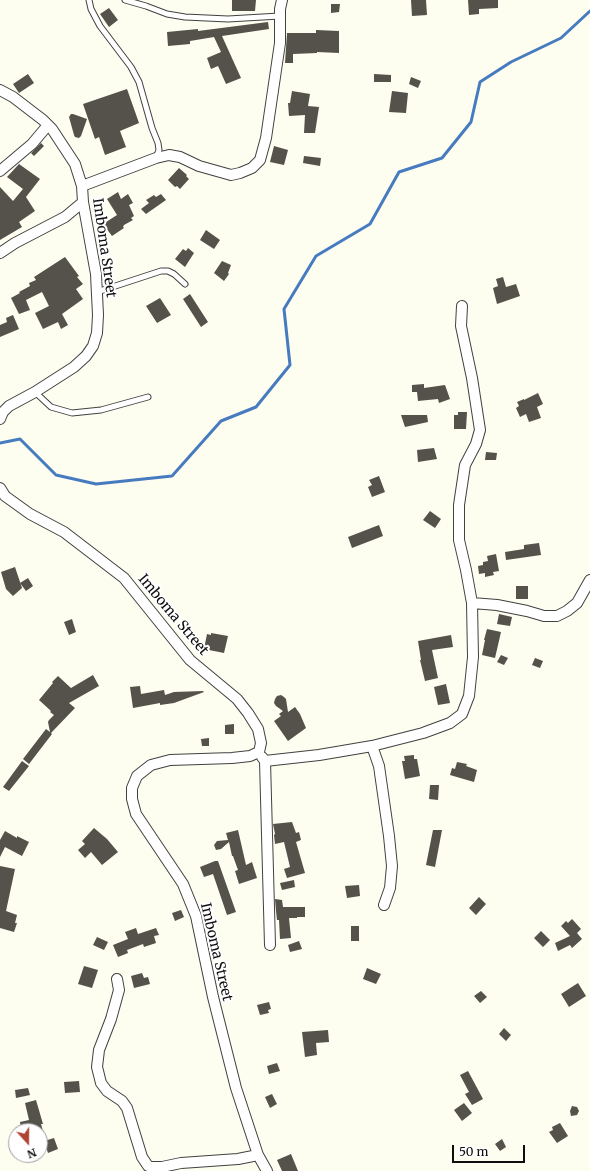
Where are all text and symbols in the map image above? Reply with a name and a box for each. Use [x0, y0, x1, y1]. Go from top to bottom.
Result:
street label: Imboma Street [89, 197, 119, 299]
street label: Imboma Street [134, 571, 212, 659]
street label: Imboma Street [197, 901, 235, 1003]
north arrow [8, 1123, 48, 1163]
scale bar [454, 1137, 527, 1163]
text: 50 m [459, 1144, 488, 1159]
text: N [25, 1145, 39, 1161]

